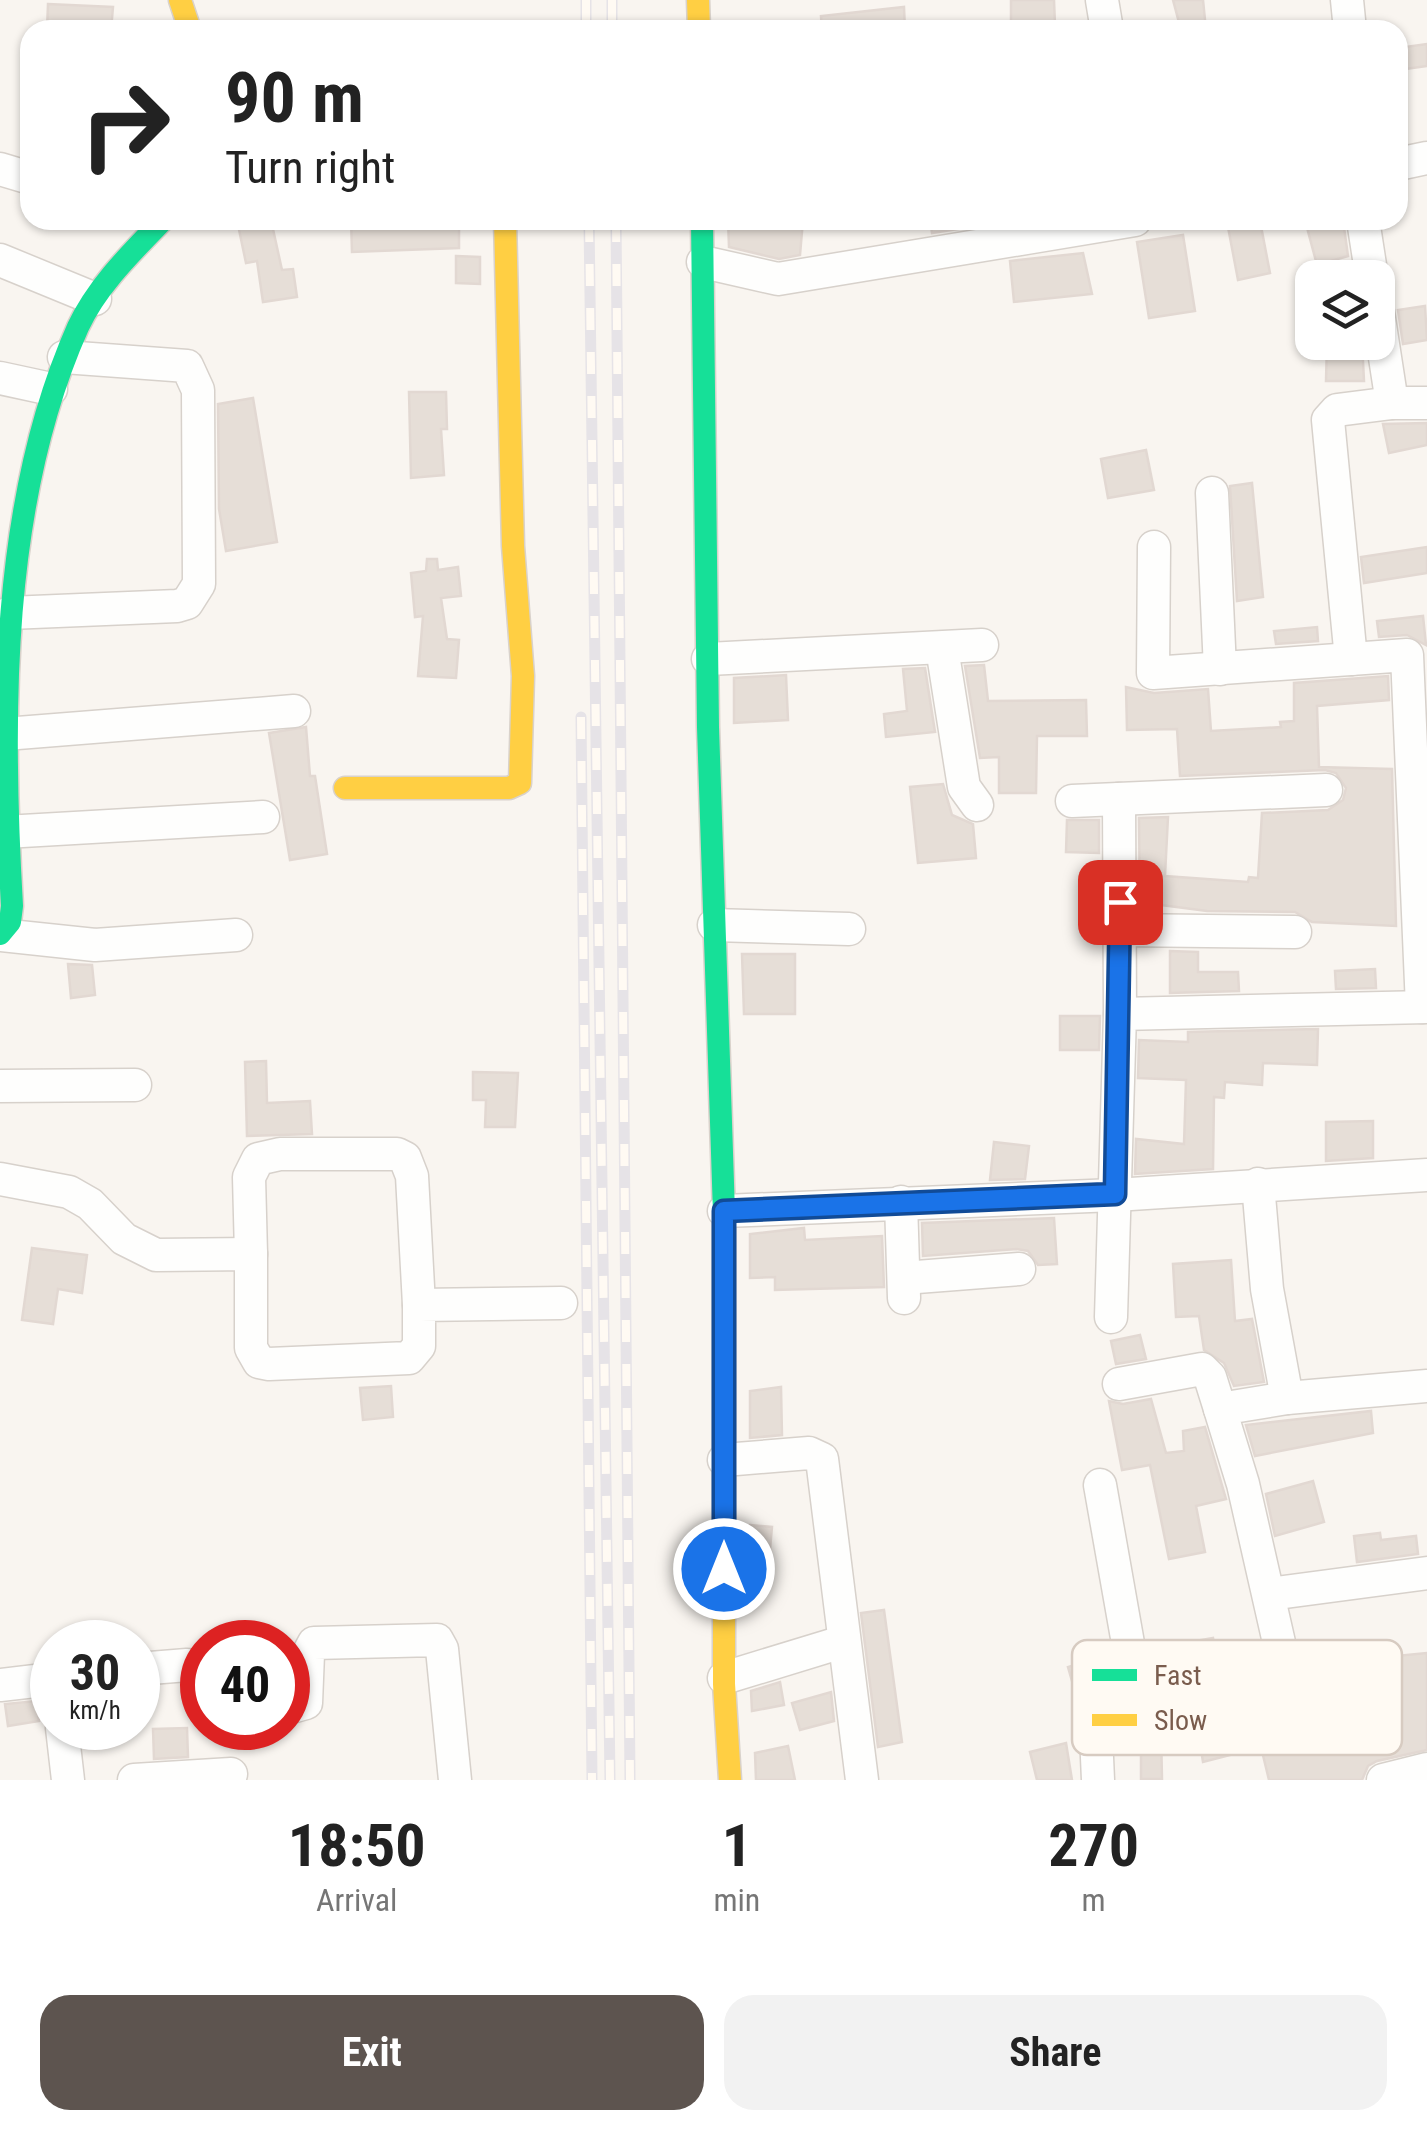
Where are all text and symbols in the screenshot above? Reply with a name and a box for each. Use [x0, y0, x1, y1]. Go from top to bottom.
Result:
text: 90 m [225, 57, 364, 139]
icon: right [60, 60, 190, 190]
text: Turn right [225, 141, 395, 194]
map controls [1295, 260, 1395, 360]
button: layers [1295, 260, 1395, 360]
pin [1078, 860, 1163, 945]
icon: arrive [1093, 875, 1148, 930]
position arrow [672, 1517, 776, 1621]
speed limit sign: 40 [180, 1620, 310, 1750]
legend [1072, 1640, 1402, 1755]
text: 30 [70, 1644, 120, 1702]
text: Fast [1154, 1659, 1201, 1692]
text: km/h [69, 1696, 121, 1725]
text: Slow [1154, 1704, 1207, 1737]
text: 18:50 [288, 1810, 426, 1881]
text: 1 [722, 1810, 752, 1881]
text: 270 [1048, 1810, 1139, 1881]
text: Arrival [316, 1881, 397, 1919]
text: min [713, 1881, 760, 1919]
text: m [1082, 1881, 1106, 1919]
button: Exit [40, 1995, 704, 2110]
button: Share [724, 1995, 1387, 2110]

